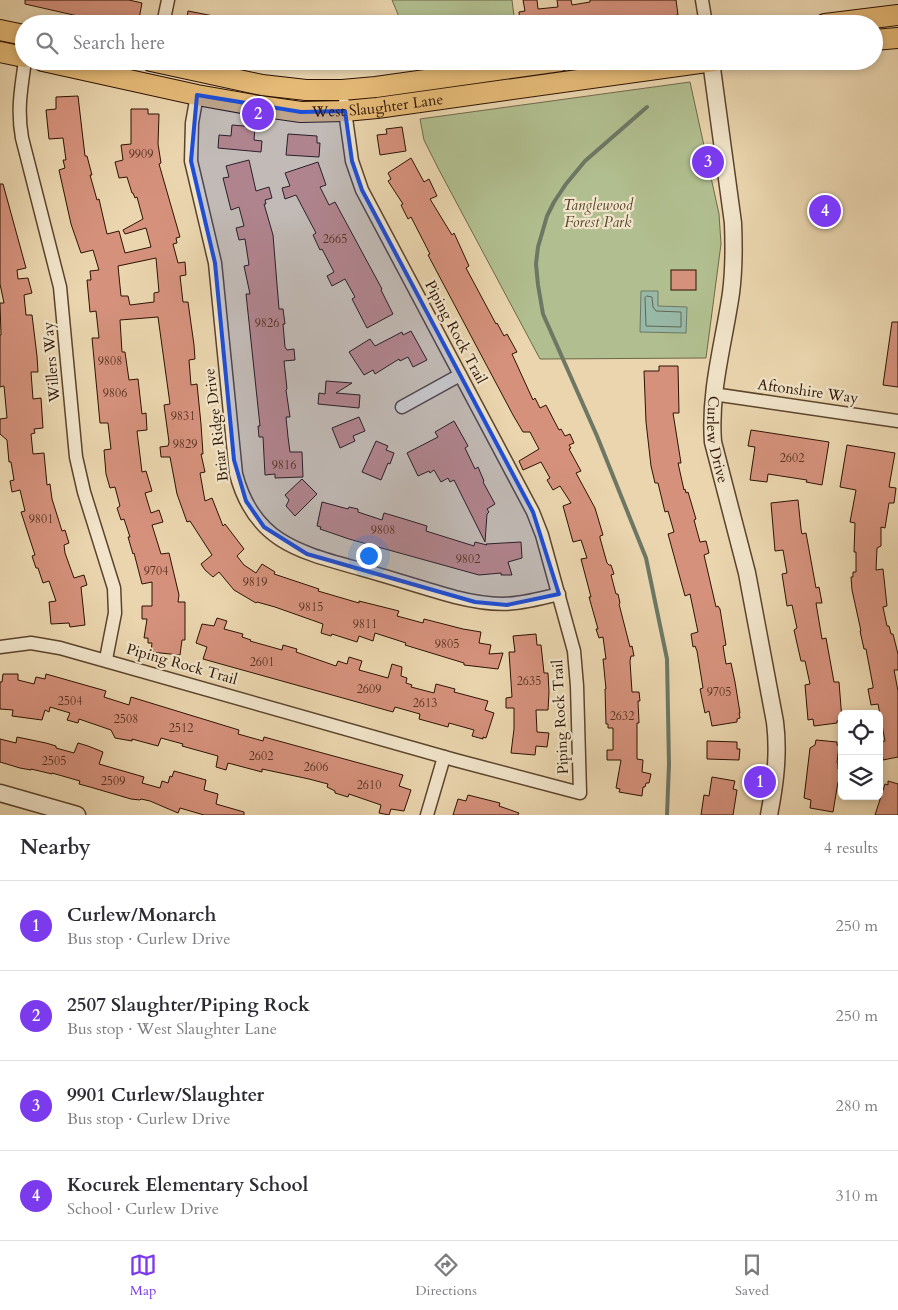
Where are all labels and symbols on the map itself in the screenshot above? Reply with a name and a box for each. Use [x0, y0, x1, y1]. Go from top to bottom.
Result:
street label: West Slaughter Lane [311, 89, 445, 122]
pin: 2 [242, 95, 274, 133]
pin: 3 [692, 143, 724, 181]
house number: 9909 [129, 146, 153, 162]
pin: 4 [809, 192, 841, 230]
park label: Tanglewood Forest Park [563, 195, 634, 232]
house number: 2665 [323, 231, 347, 247]
street label: Piping Rock Trail [420, 277, 492, 387]
house number: 9826 [255, 315, 279, 331]
street label: Willers Way [38, 321, 65, 404]
house number: 9808 [98, 353, 122, 369]
street label: Briar Ridge Drive [199, 367, 233, 483]
street label: Aftonshire Way [756, 374, 860, 408]
house number: 9806 [103, 385, 127, 401]
street label: Curlew Drive [702, 395, 733, 485]
house number: 9831 [171, 408, 195, 424]
house number: 9829 [173, 436, 197, 452]
house number: 2602 [780, 450, 804, 466]
house number: 9816 [272, 457, 296, 473]
house number: 9801 [29, 511, 53, 527]
house number: 9808 [371, 522, 395, 538]
your location [356, 543, 382, 569]
house number: 9802 [456, 551, 480, 567]
house number: 9704 [144, 563, 168, 579]
house number: 9819 [243, 574, 267, 590]
house number: 9815 [299, 599, 323, 615]
house number: 9811 [353, 616, 377, 632]
house number: 9805 [435, 636, 459, 652]
street label: Piping Rock Trail [124, 639, 240, 689]
house number: 2601 [250, 654, 274, 670]
street label: Piping Rock Trail [547, 659, 573, 775]
house number: 2635 [517, 673, 541, 689]
house number: 2609 [357, 681, 381, 697]
house number: 9705 [707, 684, 731, 700]
house number: 2504 [58, 693, 82, 709]
house number: 2613 [413, 695, 437, 711]
house number: 2632 [610, 708, 634, 724]
house number: 2508 [114, 711, 138, 727]
house number: 2512 [169, 720, 193, 736]
house number: 2602 [249, 748, 273, 764]
house number: 2505 [42, 753, 66, 769]
house number: 2606 [304, 759, 328, 775]
pin: 1 [744, 763, 776, 801]
house number: 2509 [101, 773, 125, 789]
house number: 2610 [357, 777, 381, 793]

